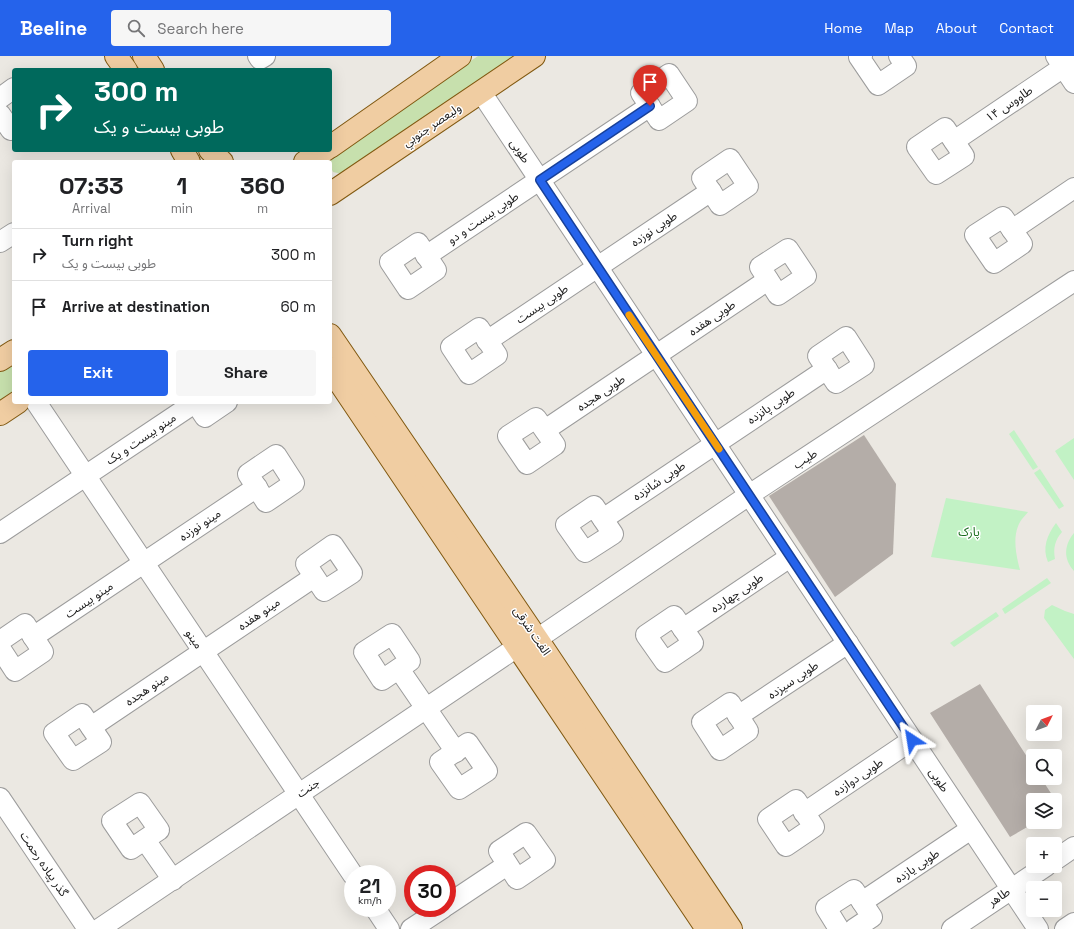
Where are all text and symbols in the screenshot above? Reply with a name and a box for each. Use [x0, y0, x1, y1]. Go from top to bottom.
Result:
search box [111, 10, 391, 46]
text: Beeline [20, 16, 87, 41]
icon: search [125, 17, 147, 39]
text: Search here [157, 19, 244, 38]
text: Home [824, 19, 862, 37]
text: Map [884, 19, 914, 37]
text: About [936, 19, 977, 37]
text: Contact [999, 19, 1054, 37]
pin [633, 65, 667, 106]
icon: arrive [639, 71, 661, 93]
text: 300 m [94, 73, 178, 109]
street label: طاووس ۱۴ [982, 82, 1036, 126]
icon: right [28, 84, 80, 136]
street label: وليعصر جنوبي [400, 100, 465, 152]
text: طوبی بیست و یک [94, 115, 224, 138]
street label: طوبی [506, 136, 534, 166]
text: 07:33 [59, 170, 124, 201]
text: 1 [176, 170, 187, 201]
text: 360 [240, 170, 285, 201]
street label: طوبی بیست و دو [444, 188, 522, 248]
text: Arrival [72, 200, 111, 217]
text: min [171, 200, 193, 217]
text: m [257, 200, 268, 217]
street label: طوبی نوزده [628, 208, 680, 250]
text: Turn right [62, 231, 133, 250]
icon: right [28, 244, 50, 266]
text: 300 m [271, 245, 316, 264]
text: طوبی بیست و یک [62, 255, 156, 272]
street label: طوبی بیست [513, 281, 571, 327]
icon: arrive [28, 296, 50, 318]
text: Arrive at destination [62, 297, 210, 316]
text: 60 m [280, 297, 316, 316]
street label: طوبی هفده [686, 297, 738, 339]
button: Exit [28, 350, 168, 396]
button: Share [176, 350, 316, 396]
street label: طوبی هجده [574, 371, 628, 415]
street label: طوبی پانزده [744, 384, 798, 428]
street label: مینو بیست و یک [103, 410, 179, 468]
street label: طیب [790, 445, 820, 473]
street label: طوبی شانزده [630, 458, 688, 504]
street label: مینو نوزده [176, 505, 224, 545]
park label: پارک [958, 524, 980, 540]
street label: طوبی چهارده [708, 570, 766, 616]
street label: مینو بیست [62, 578, 116, 622]
street label: مینو هفده [235, 594, 283, 634]
street label: الفت شرقی [510, 603, 554, 659]
street label: مینو [182, 626, 206, 652]
street label: طوبی سیزده [765, 657, 821, 703]
street label: مینو هجده [122, 669, 172, 709]
north arrow [1026, 705, 1062, 741]
map controls [1026, 705, 1062, 917]
position arrow [891, 719, 933, 761]
button: search [1026, 749, 1062, 785]
street label: طوبی دوازده [830, 754, 886, 800]
street label: طوبی [925, 765, 953, 795]
street label: جنت [293, 775, 323, 801]
button: layers [1026, 793, 1062, 829]
street label: گذر پیاده رحمت [16, 828, 72, 901]
button: + [1026, 837, 1062, 873]
street label: طوبی یازده [892, 845, 942, 887]
speed limit sign: 30 [404, 865, 456, 917]
text: 21 [360, 873, 380, 899]
button: − [1026, 881, 1062, 917]
street label: طاهر [984, 884, 1013, 911]
text: km/h [358, 894, 382, 907]

